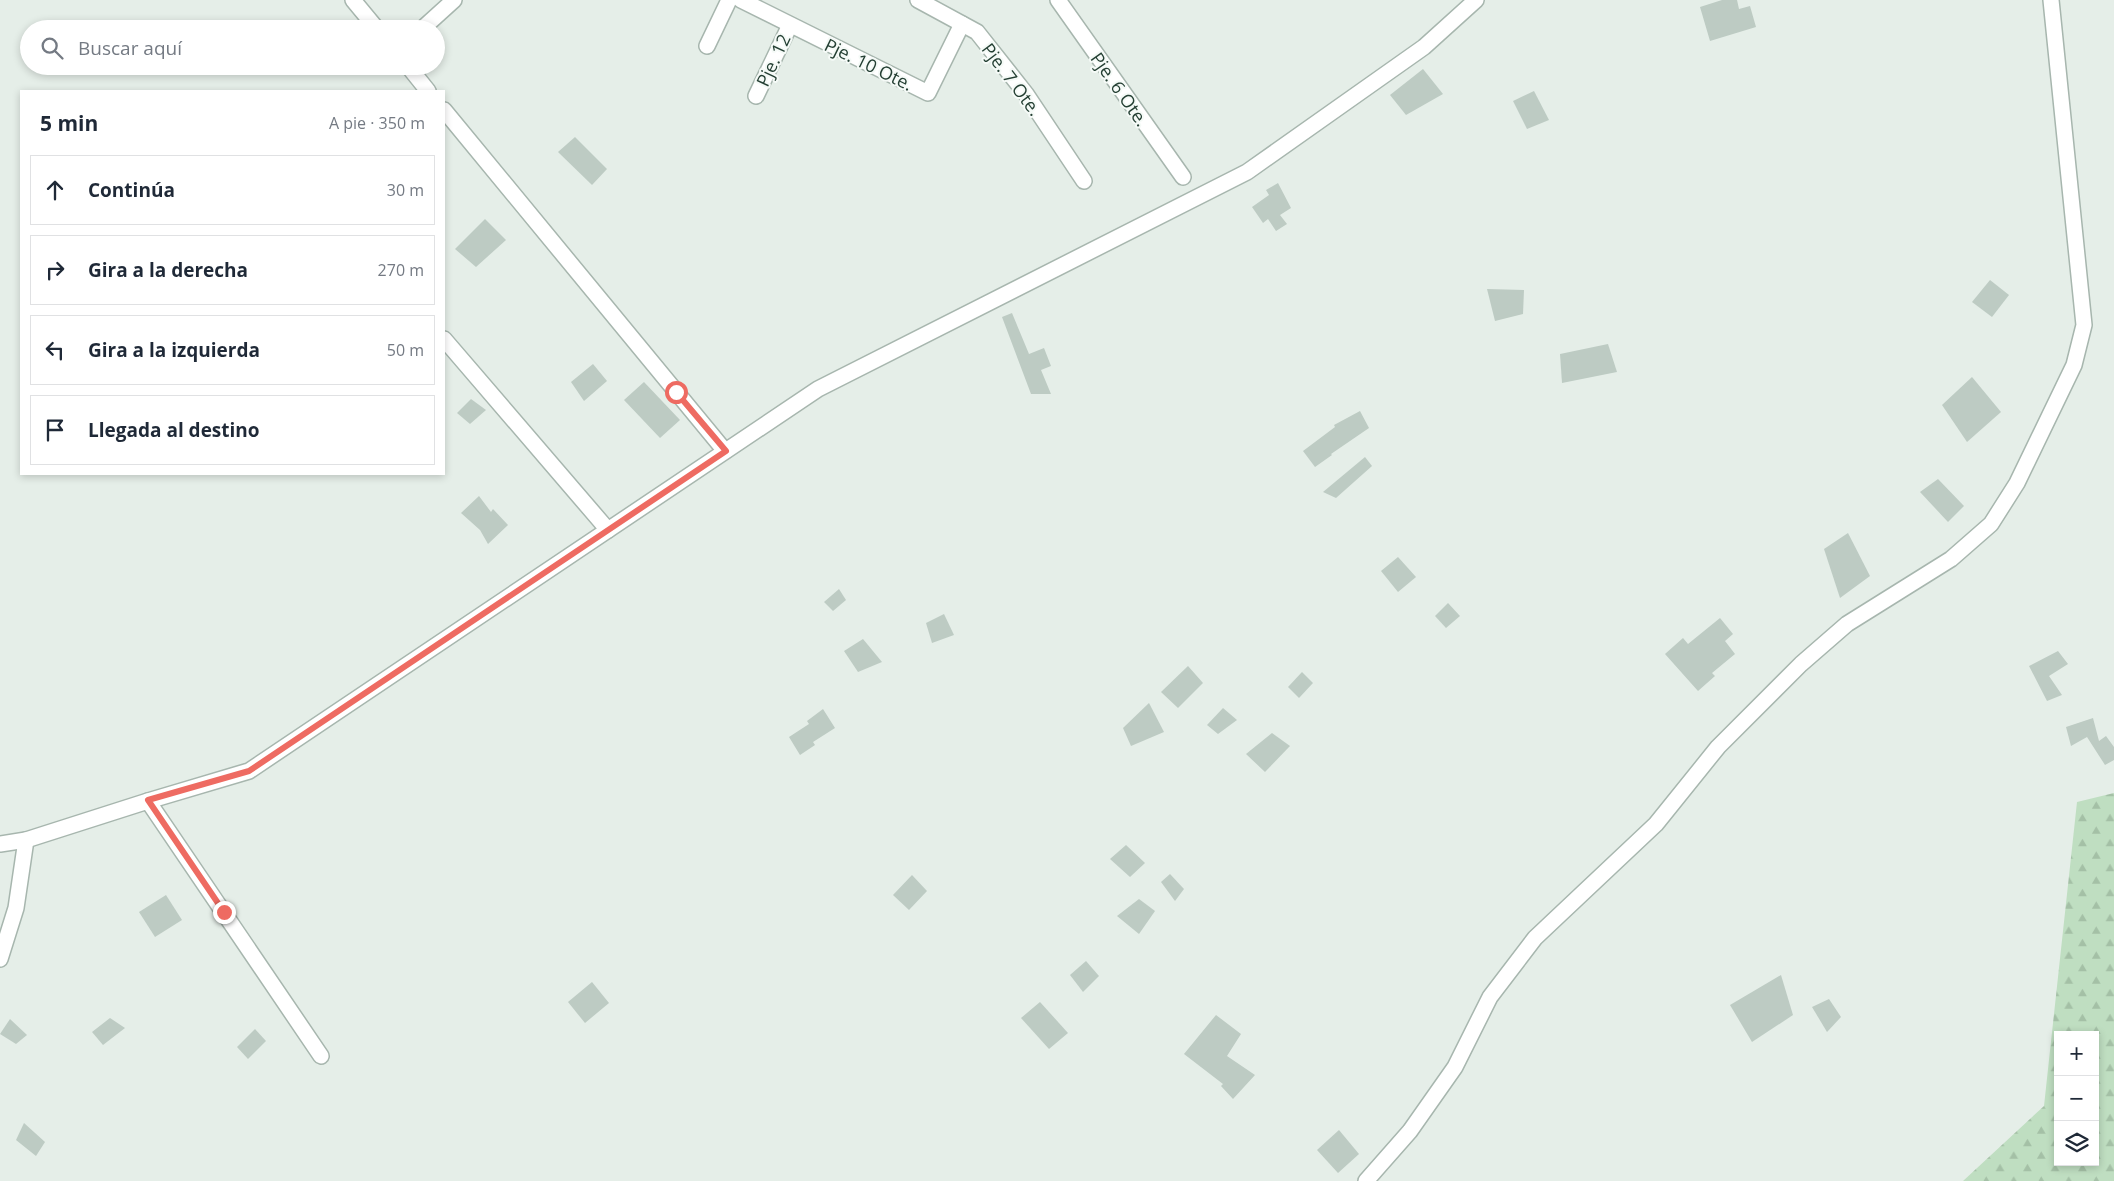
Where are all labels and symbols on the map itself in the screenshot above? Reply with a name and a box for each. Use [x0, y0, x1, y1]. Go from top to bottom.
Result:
street label: Pje. 12 [750, 30, 796, 90]
street label: Pje. 10 Ote. [821, 32, 917, 96]
street label: Pje. 7 Ote. [977, 38, 1047, 120]
street label: Pje. 6 Ote. [1086, 47, 1154, 131]
route start [665, 381, 688, 404]
route end [213, 901, 236, 924]

